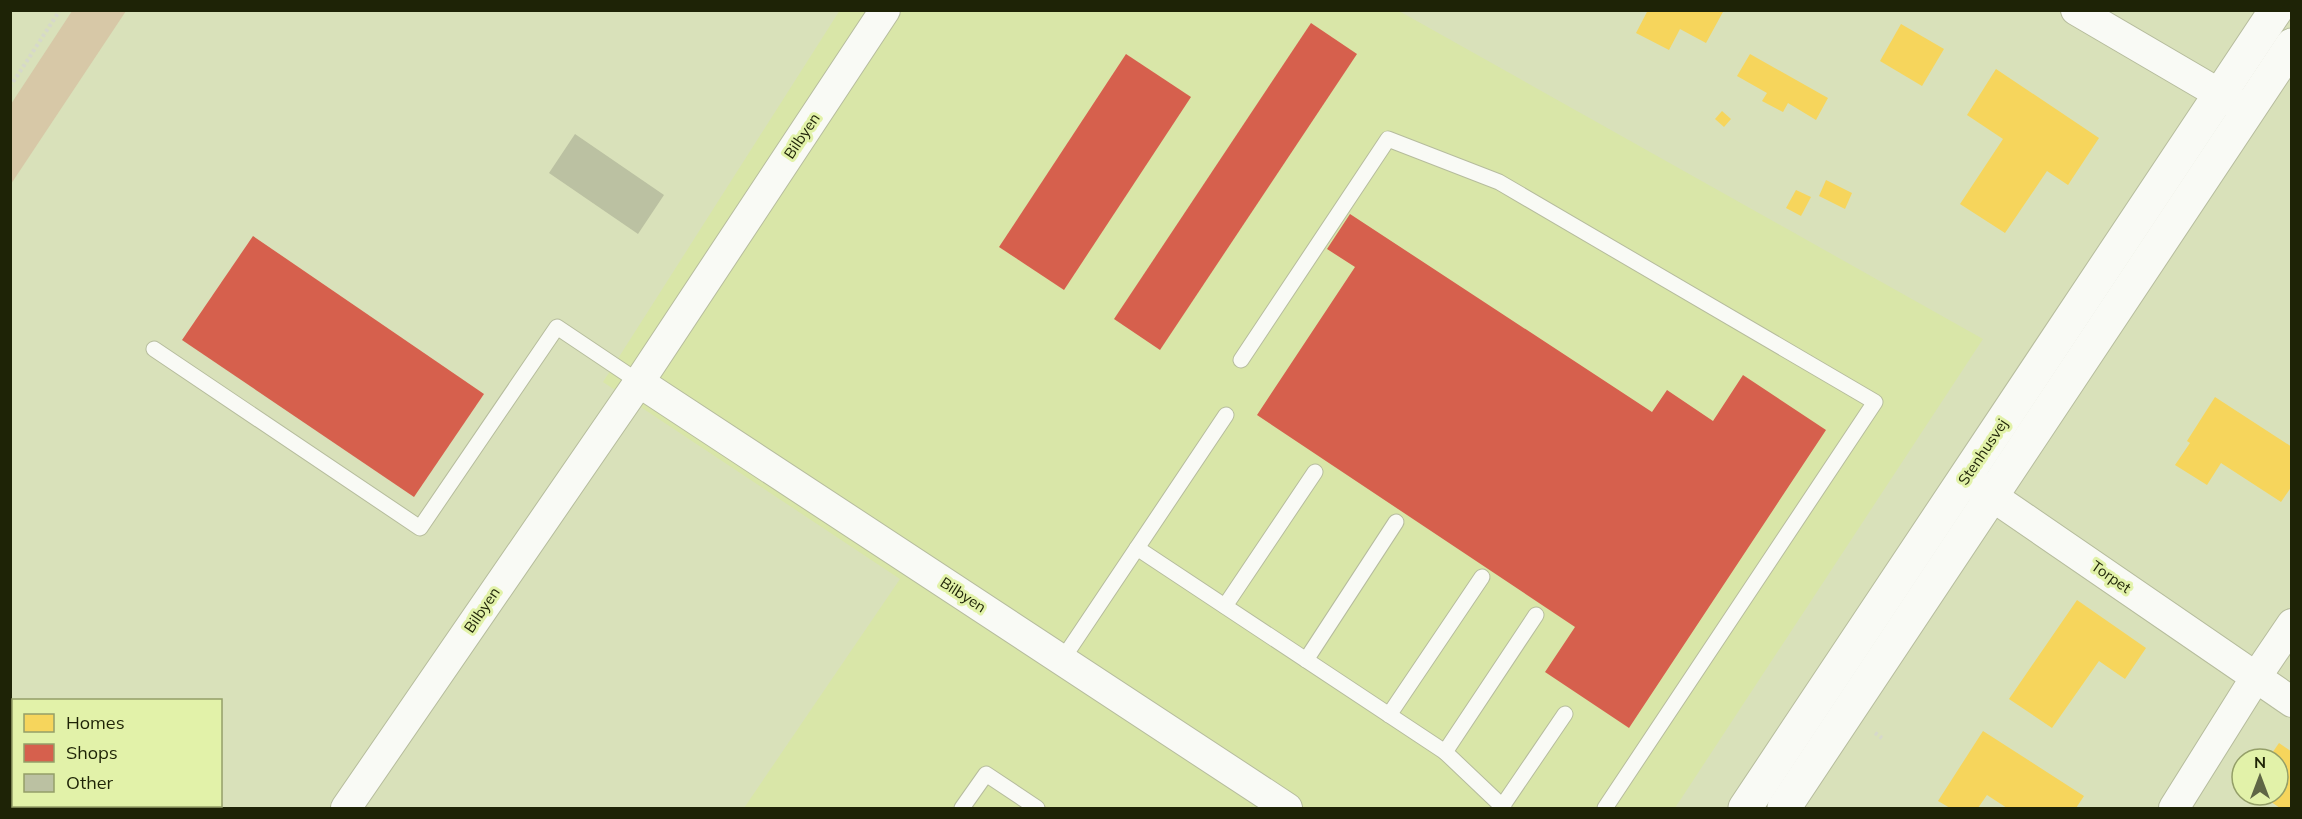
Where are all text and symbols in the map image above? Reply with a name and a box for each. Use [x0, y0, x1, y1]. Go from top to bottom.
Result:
street label: Bilbyen [779, 109, 824, 162]
street label: Stenhusvej [1954, 415, 2012, 488]
street label: Torpet [2088, 556, 2135, 597]
street label: Bilbyen [937, 573, 990, 616]
street label: Bilbyen [459, 583, 504, 636]
legend [12, 699, 222, 807]
text: Homes [66, 711, 125, 734]
text: Shops [66, 741, 118, 764]
north arrow [2230, 747, 2290, 807]
text: N [2254, 752, 2266, 772]
text: Other [66, 771, 114, 794]

